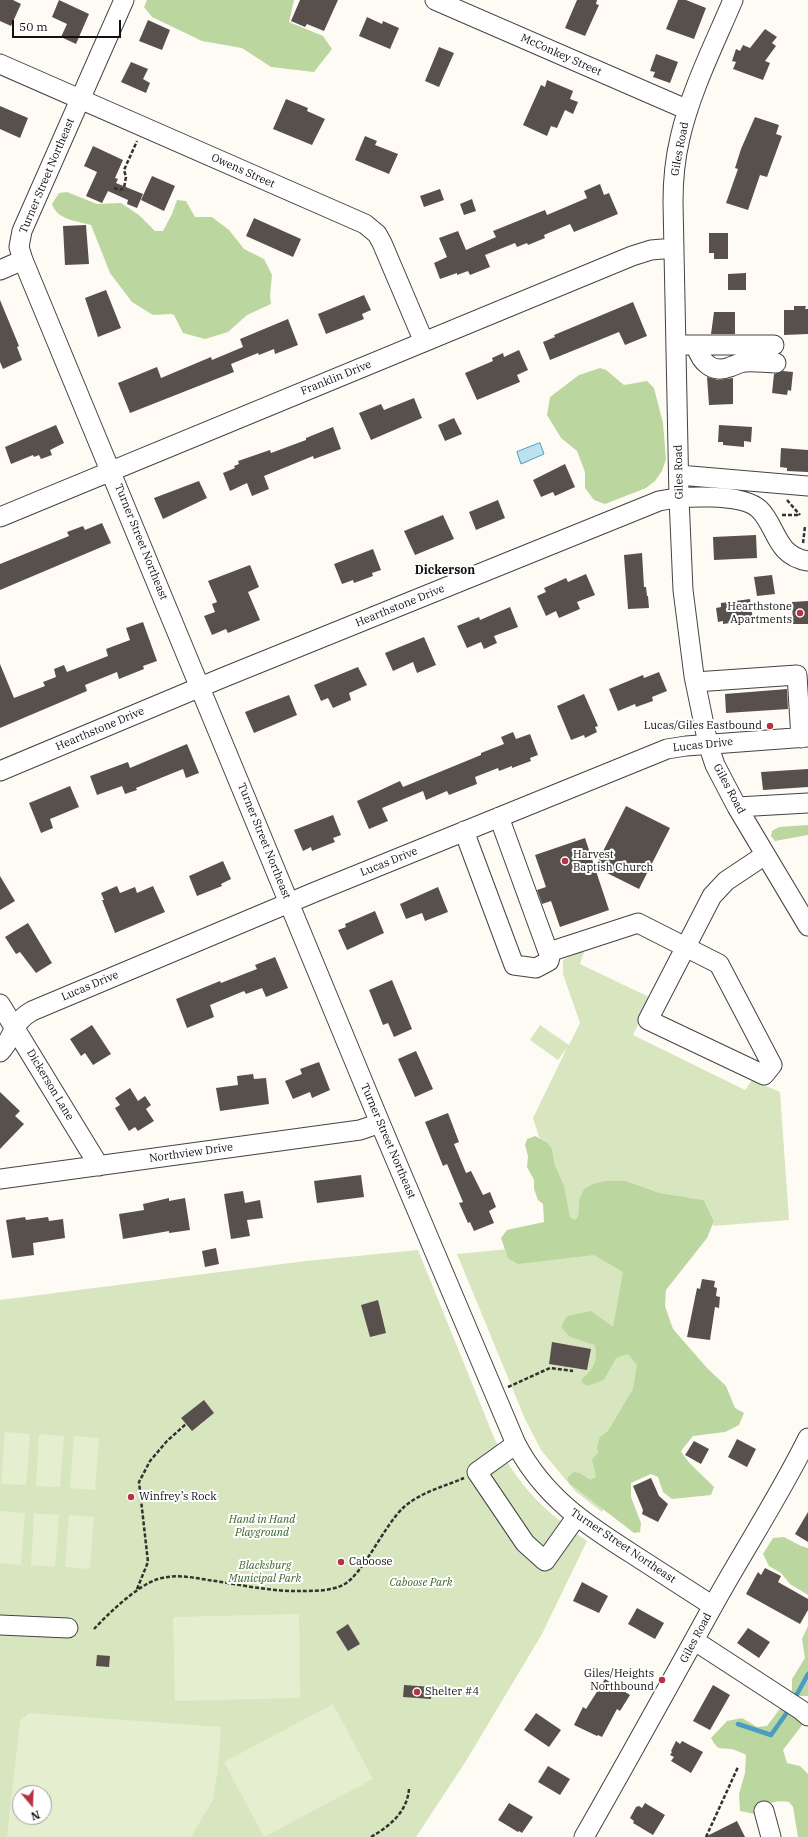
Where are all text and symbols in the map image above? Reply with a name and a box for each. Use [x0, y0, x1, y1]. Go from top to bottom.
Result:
scale bar [14, 12, 123, 38]
text: 50 m [19, 19, 48, 34]
street label: McConkey Street [519, 31, 603, 79]
street label: Turner Street Northeast [17, 116, 77, 236]
street label: Giles Road [668, 121, 692, 177]
street label: Owens Street [209, 151, 277, 191]
street label: Franklin Drive [299, 358, 373, 398]
street label: Giles Road [672, 445, 686, 499]
street label: Turner Street Northeast [112, 482, 170, 602]
district label: Dickerson [415, 564, 475, 578]
street label: Hearthstone Drive [353, 582, 447, 630]
place label: Hearthstone Apartments [727, 600, 792, 626]
marker: Hearthstone Apartments [795, 608, 805, 618]
street label: Hearthstone Drive [54, 704, 146, 754]
place label: Lucas/Giles Eastbound [644, 719, 762, 733]
marker: Lucas/Giles Eastbound [765, 721, 775, 731]
street label: Lucas Drive [672, 735, 734, 755]
street label: Giles Road [710, 762, 748, 816]
street label: Turner Street Northeast [235, 781, 293, 901]
street label: Lucas Drive [358, 845, 420, 879]
place label: Harvest Baptish Church [573, 848, 653, 874]
marker: Harvest Baptish Church [560, 856, 570, 866]
street label: Lucas Drive [60, 968, 120, 1004]
street label: Dickerson Lane [24, 1047, 76, 1123]
street label: Turner Street Northeast [358, 1081, 418, 1201]
street label: Northview Drive [148, 1141, 234, 1165]
place label: Winfrey’s Rock [139, 1490, 217, 1504]
marker: Winfrey’s Rock [126, 1492, 136, 1502]
street label: Turner Street Northeast [568, 1506, 678, 1586]
park label: Hand in Hand Playground [229, 1513, 295, 1539]
place label: Caboose [349, 1555, 392, 1569]
marker: Caboose [336, 1557, 346, 1567]
park label: Blacksburg Municipal Park [229, 1559, 301, 1585]
park label: Caboose Park [389, 1576, 453, 1590]
street label: Giles Road [677, 1611, 715, 1665]
place label: Giles/Heights Northbound [584, 1667, 654, 1693]
marker: Giles/Heights Northbound [657, 1675, 667, 1685]
place label: Shelter #4 [425, 1685, 479, 1699]
marker: Shelter #4 [412, 1687, 422, 1697]
north arrow [12, 1785, 52, 1825]
text: N [29, 1807, 42, 1823]

